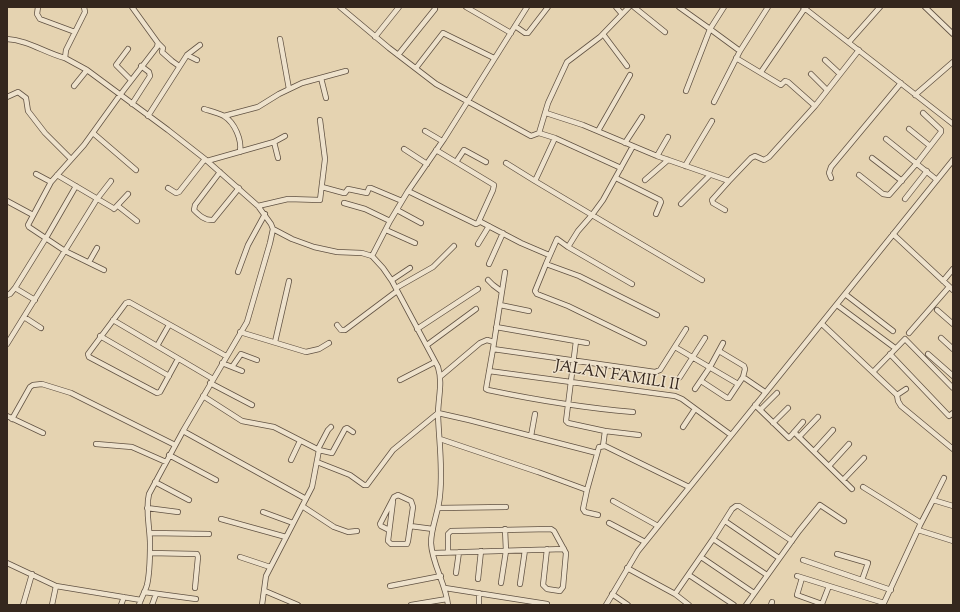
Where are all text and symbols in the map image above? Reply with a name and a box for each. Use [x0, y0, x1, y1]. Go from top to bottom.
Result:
street label: JALAN FAMILI II [553, 358, 681, 396]

